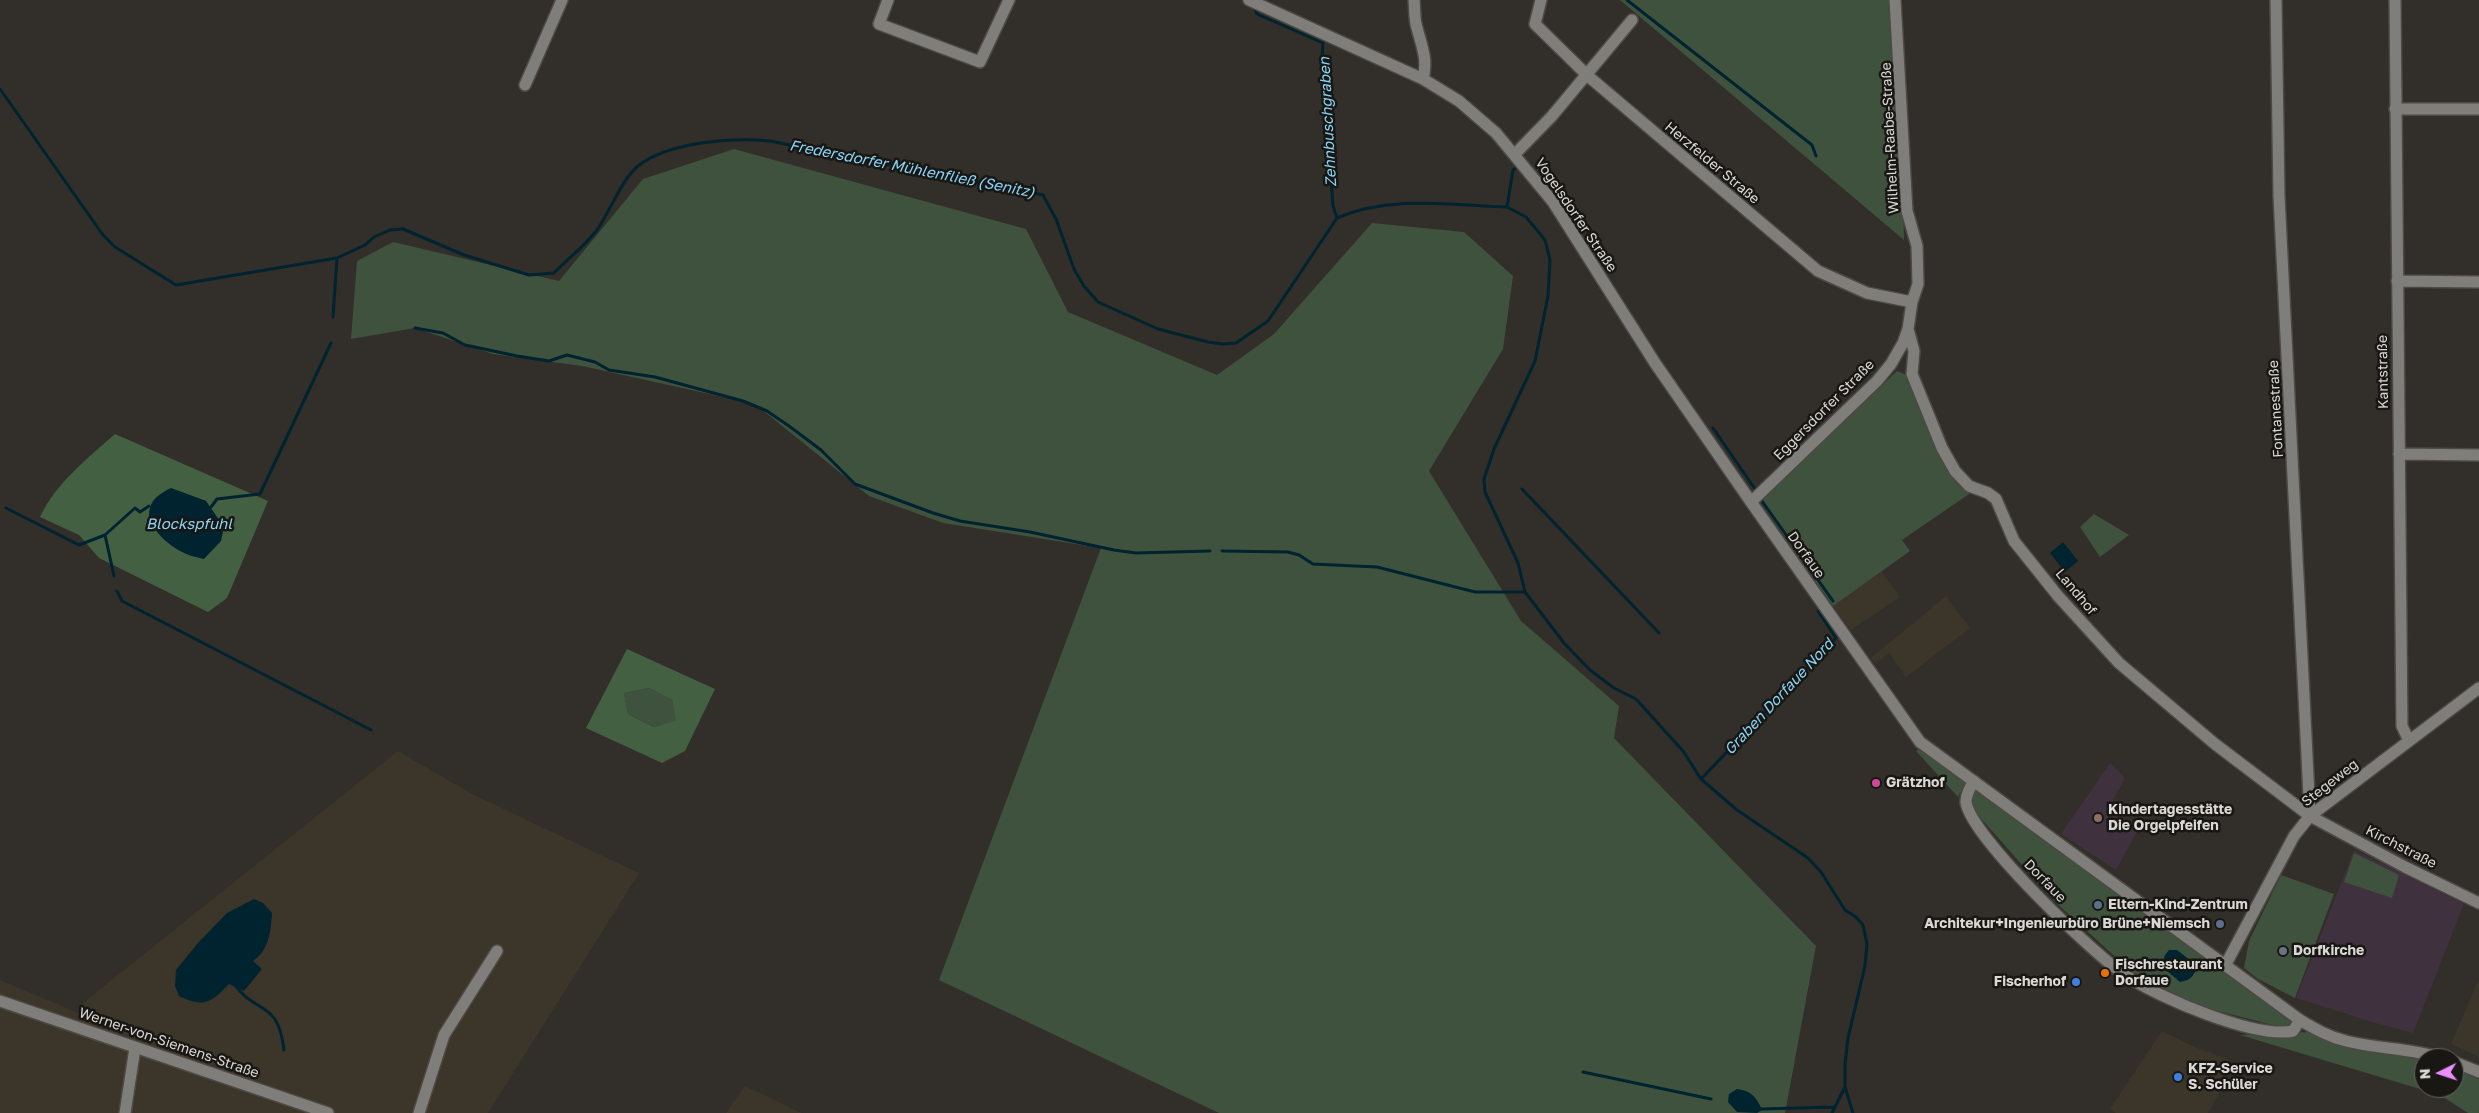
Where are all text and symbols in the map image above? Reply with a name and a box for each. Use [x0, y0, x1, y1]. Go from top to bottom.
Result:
water label: Zehnbuschgraben [1316, 57, 1340, 187]
street label: Wilhelm-Raabe-Straße [1878, 62, 1902, 214]
street label: Herzfelder Straße [1661, 118, 1763, 208]
water label: Fredersdorfer Mühlenfließ (Senitz) [788, 136, 1036, 202]
street label: Vogelsdorfer Straße [1532, 155, 1620, 275]
street label: Kantstraße [2374, 335, 2392, 409]
street label: Eggersdorfer Straße [1770, 356, 1878, 464]
street label: Fontanestraße [2265, 360, 2287, 458]
water label: Blockspfuhl [146, 515, 232, 533]
street label: Dorfaue [1784, 528, 1828, 582]
street label: Landhof [2052, 565, 2100, 619]
water label: Graben Dorfaue Nord [1721, 635, 1837, 759]
street label: Stegeweg [2298, 756, 2362, 810]
place label: Grätzhof [1886, 775, 1945, 791]
marker: Grätzhof [1870, 777, 1882, 789]
place label: Kindertagesstätte Die Orgelpfeifen [2108, 802, 2232, 834]
marker: Kindertagesstätte Die Orgelpfeifen [2092, 812, 2104, 824]
street label: Kirchstraße [2363, 822, 2439, 872]
street label: Dorfaue [2020, 856, 2070, 906]
place label: Eltern-Kind-Zentrum [2108, 897, 2248, 913]
marker: Eltern-Kind-Zentrum [2092, 899, 2104, 911]
place label: Architekur+Ingenieurbüro Brüne+Niemsch [1924, 916, 2210, 932]
marker: Architekur+Ingenieurbüro Brüne+Niemsch [2214, 918, 2226, 930]
place label: Dorfkirche [2293, 943, 2364, 959]
marker: Dorfkirche [2277, 945, 2289, 957]
place label: Fischrestaurant Dorfaue [2115, 957, 2222, 990]
marker: Fischrestaurant Dorfaue [2099, 967, 2111, 979]
place label: Fischerhof [1994, 974, 2066, 990]
marker: Fischerhof [2070, 976, 2082, 988]
street label: Werner-von-Siemens-Straße [77, 1004, 261, 1082]
north arrow [2414, 1048, 2464, 1098]
place label: KFZ-Service S. Schüler [2188, 1061, 2273, 1094]
text: N [2416, 1068, 2433, 1080]
marker: KFZ-Service S. Schüler [2172, 1071, 2184, 1083]

